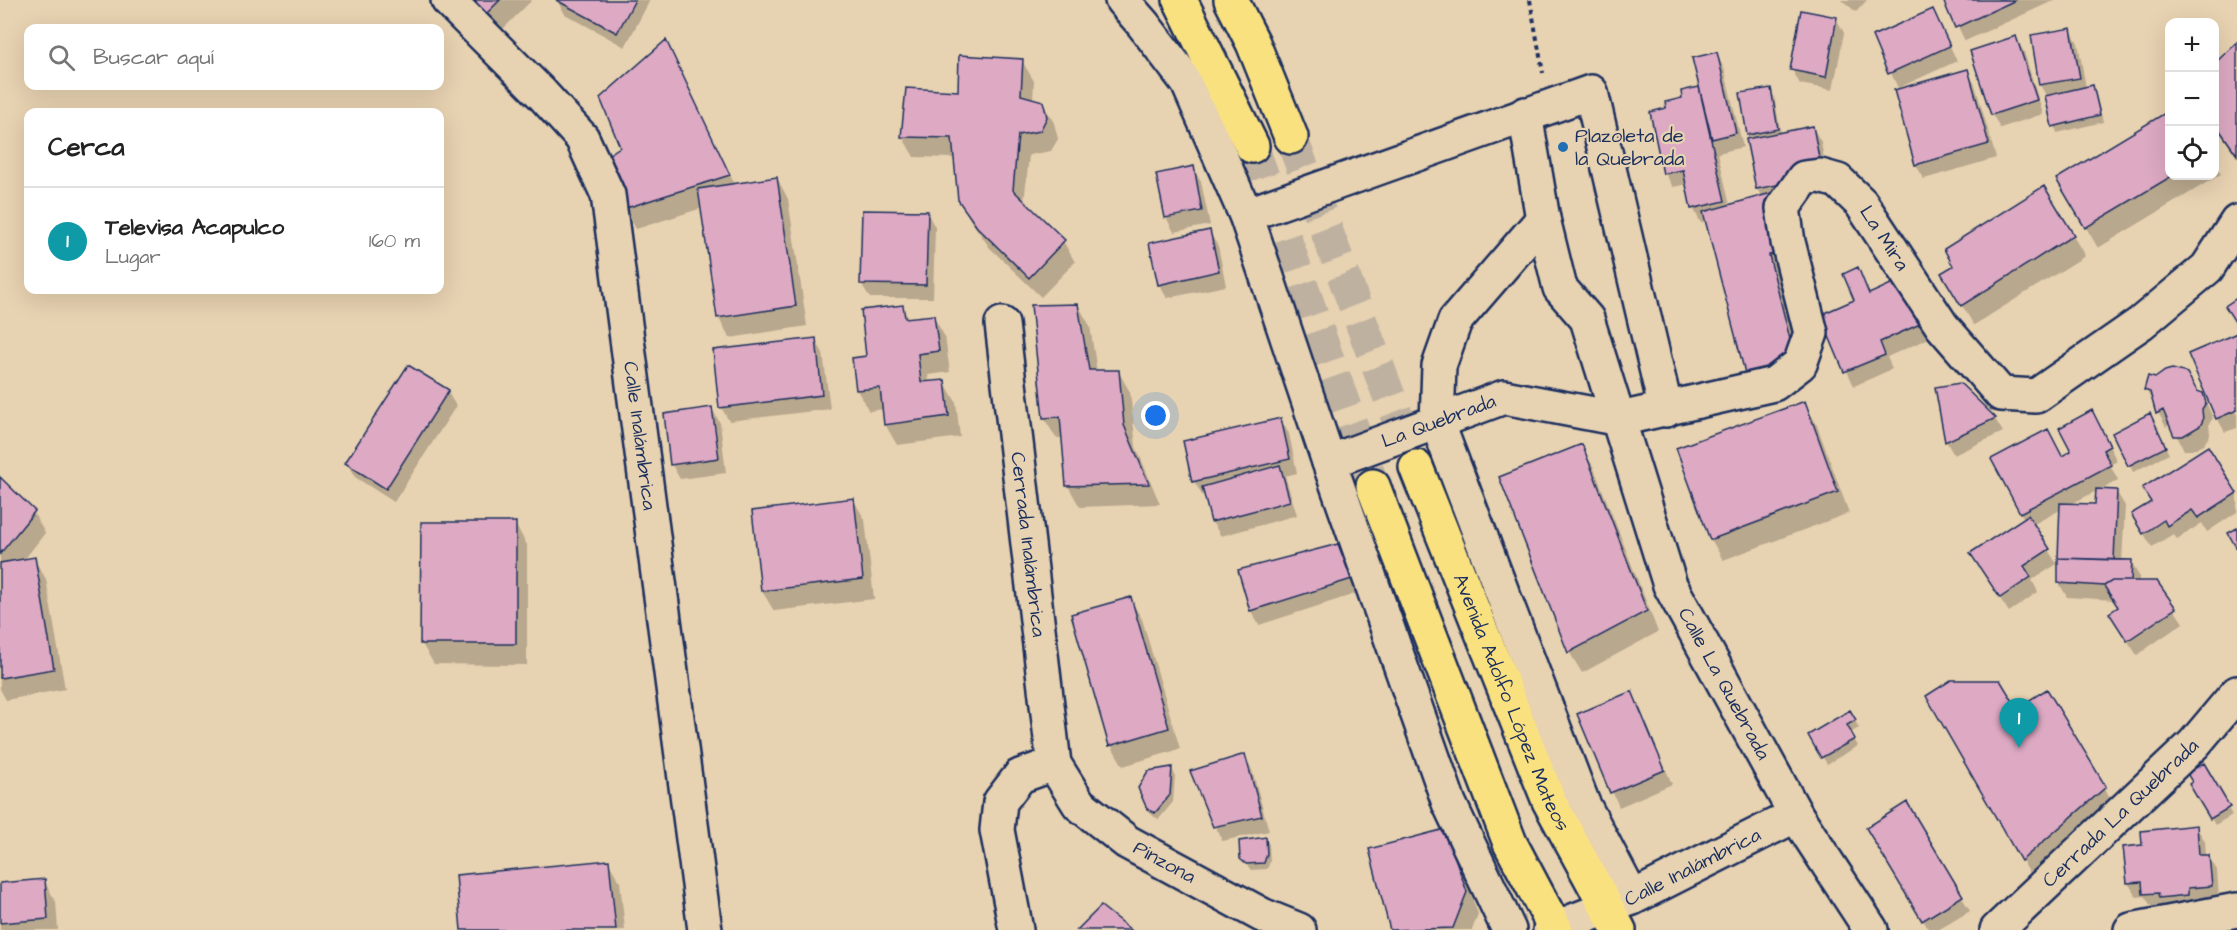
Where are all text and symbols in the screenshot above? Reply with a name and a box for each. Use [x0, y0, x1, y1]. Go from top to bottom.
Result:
map controls [2165, 18, 2219, 180]
button: + [2165, 18, 2219, 72]
search box [24, 24, 444, 90]
icon: search [45, 41, 78, 74]
text: Buscar aquí [93, 42, 214, 73]
button: − [2165, 72, 2219, 126]
place label: Plazoleta de la Quebrada [1575, 122, 1684, 173]
button: locate [2165, 126, 2219, 180]
text: Cerca [48, 129, 125, 165]
marker: Plazoleta de la Quebrada [1556, 140, 1570, 154]
street label: La Mira [1852, 200, 1916, 276]
text: Televisa Acapulco [105, 212, 284, 243]
text: 1 [66, 227, 69, 255]
text: 160 m [369, 227, 420, 255]
text: Lugar [105, 243, 161, 271]
street label: Calle Inalámbrica [616, 360, 663, 512]
street label: La Quebrada [1377, 387, 1500, 455]
your location [1141, 401, 1170, 430]
street label: Cerrada Inalámbrica [1003, 450, 1053, 638]
street label: Avenida Adolfo López Mateos [1446, 570, 1577, 836]
street label: Calle La Quebrada [1671, 603, 1777, 765]
pin: 1 [2000, 698, 2038, 748]
street label: Cerrada La Quebrada [2036, 732, 2205, 894]
street label: Calle Inalámbrica [1619, 821, 1766, 914]
street label: Pinzona [1128, 834, 1201, 891]

